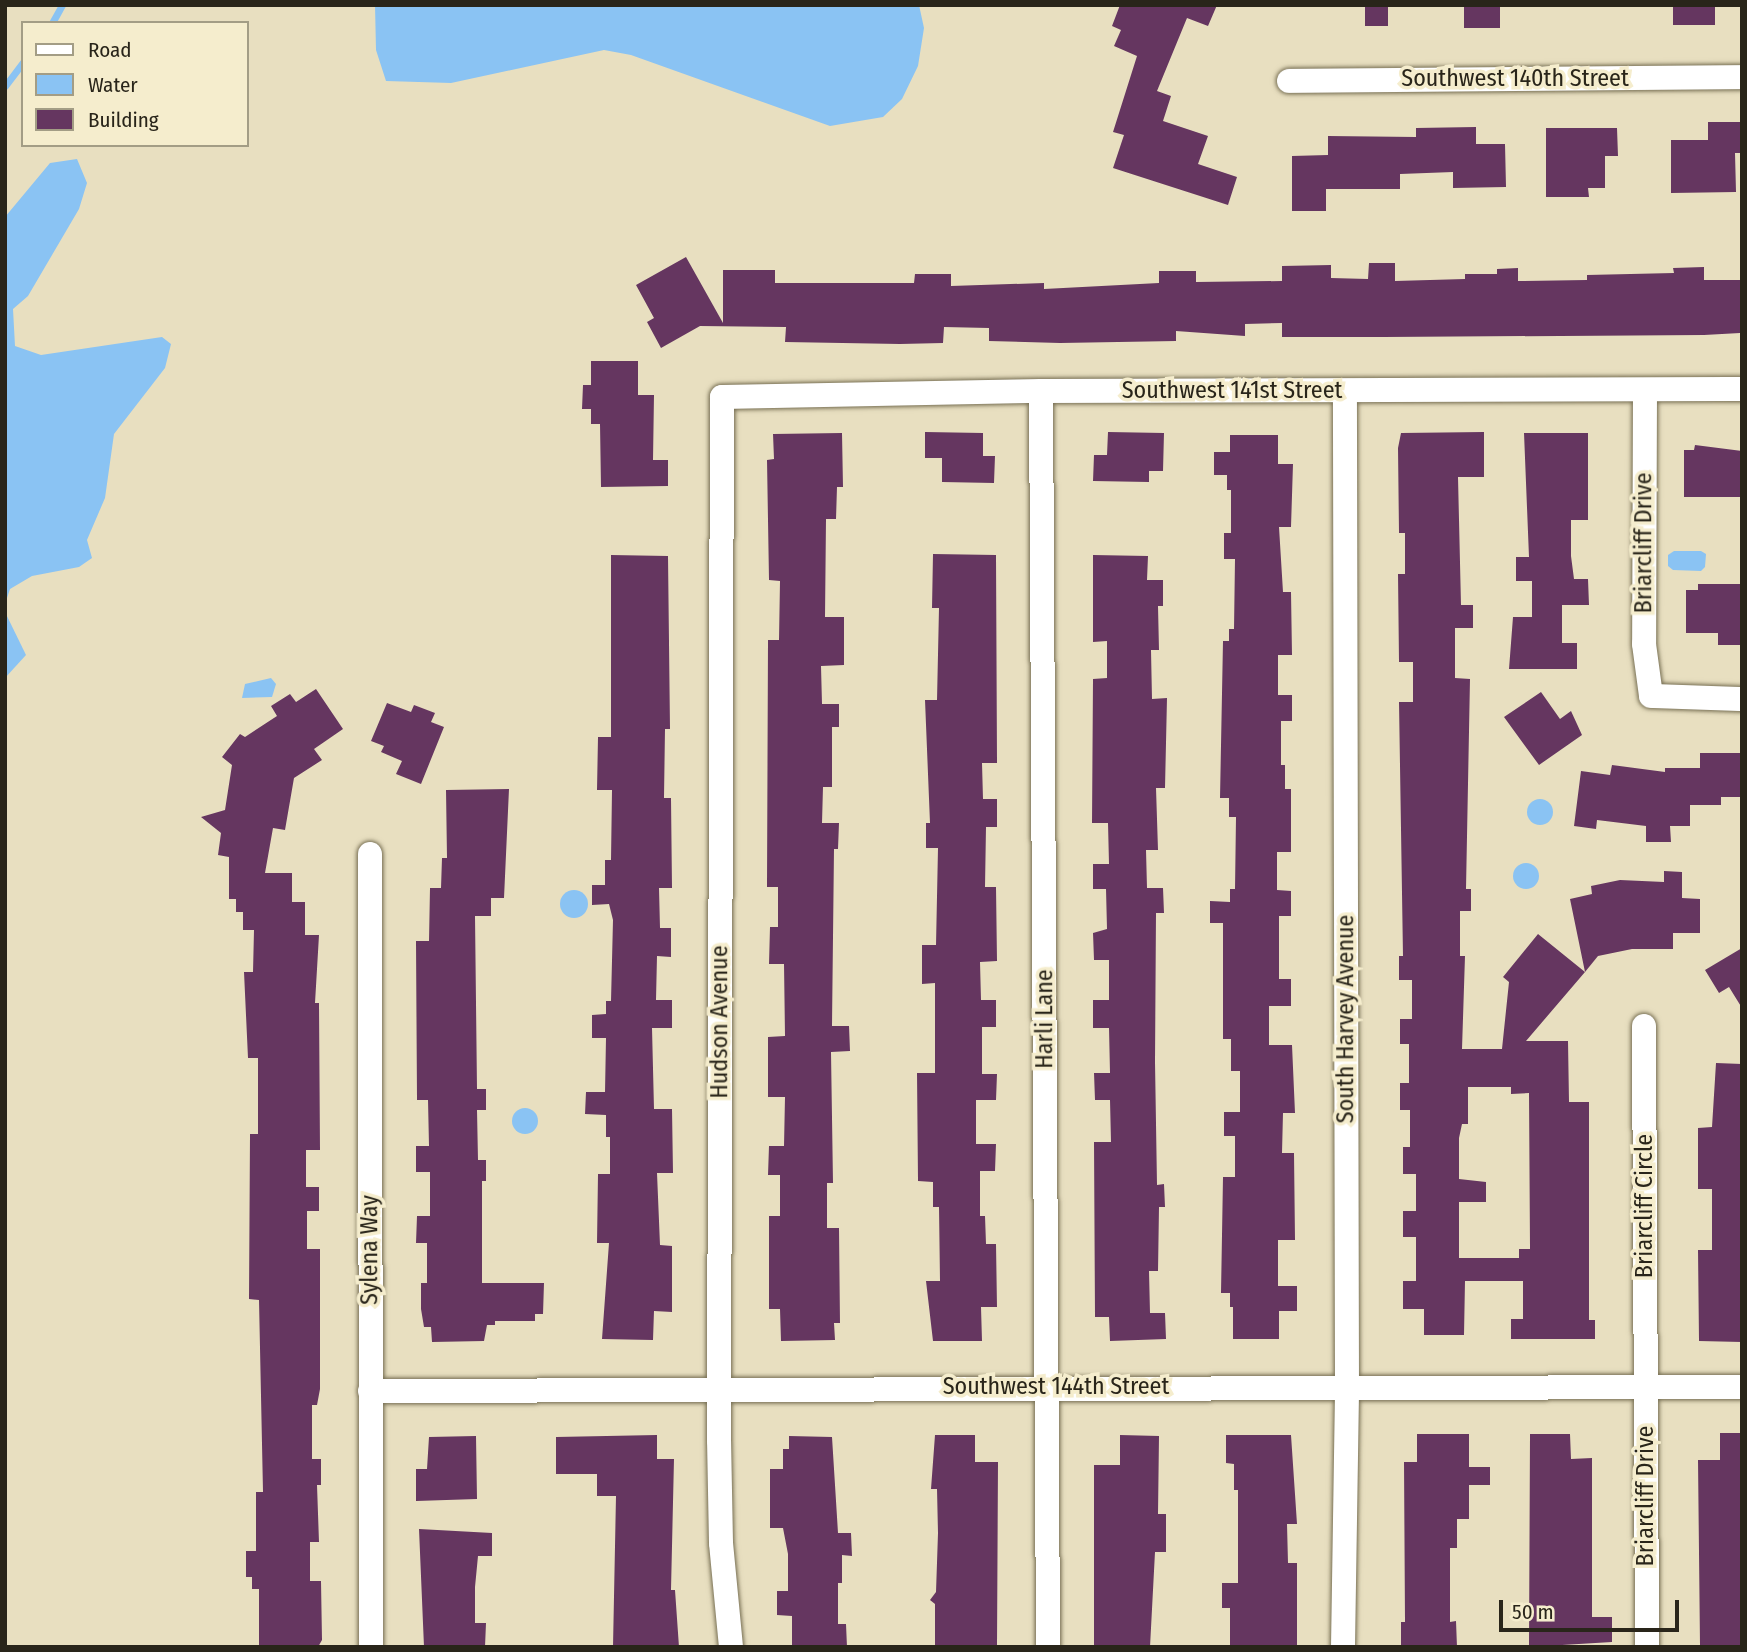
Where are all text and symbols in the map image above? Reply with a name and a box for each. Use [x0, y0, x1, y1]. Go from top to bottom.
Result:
legend [21, 21, 248, 147]
text: Road [88, 37, 132, 63]
street label: Southwest 140th Street [1401, 65, 1629, 93]
text: Water [88, 72, 138, 98]
text: Building [88, 107, 159, 133]
street label: Southwest 141st Street [1122, 377, 1342, 405]
street label: Briarcliff Drive [1630, 473, 1658, 613]
street label: South Harvey Avenue [1332, 915, 1360, 1123]
street label: Hudson Avenue [706, 945, 734, 1099]
street label: Harli Lane [1031, 969, 1059, 1069]
street label: Briarcliff Circle [1631, 1134, 1659, 1278]
street label: Sylena Way [356, 1195, 384, 1305]
street label: Southwest 144th Street [943, 1373, 1169, 1401]
street label: Briarcliff Drive [1632, 1426, 1660, 1566]
scale bar [1502, 1586, 1682, 1630]
text: 50 m [1512, 1599, 1554, 1625]

